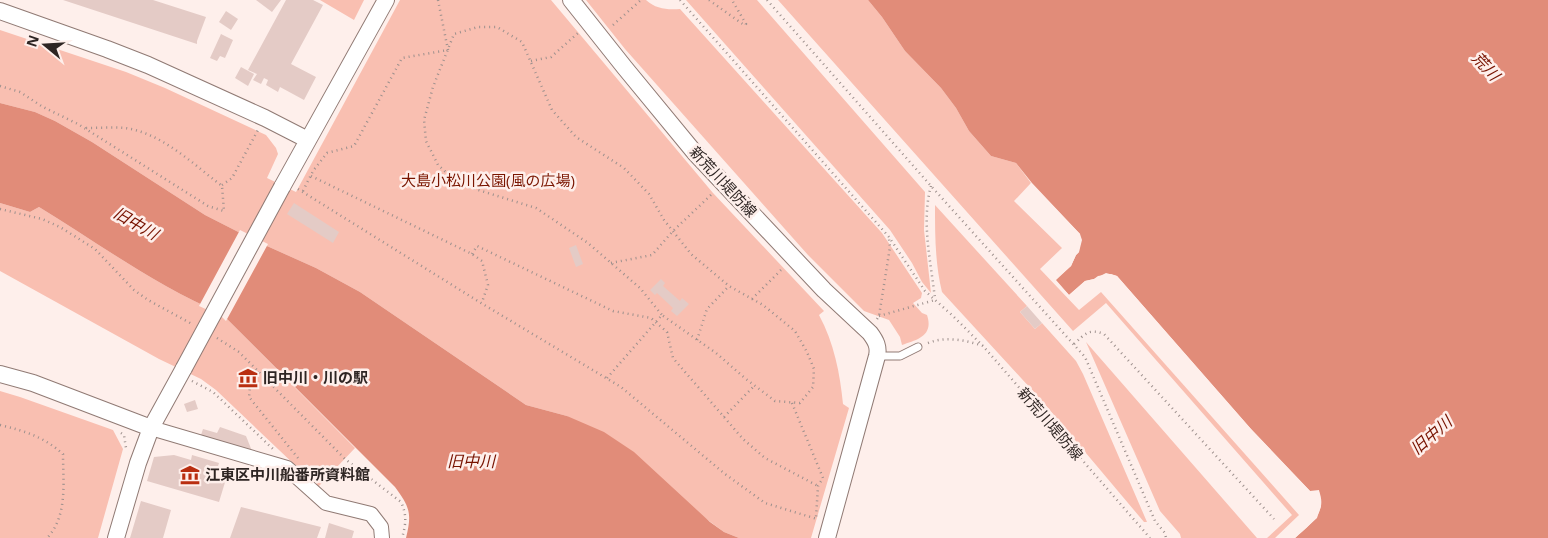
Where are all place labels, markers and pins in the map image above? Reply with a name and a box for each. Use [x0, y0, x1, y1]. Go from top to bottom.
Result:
museum icon: 旧中川・川の駅 [237, 367, 259, 389]
place label: 旧中川・川の駅 [263, 367, 368, 387]
museum icon: 江東区中川船番所資料館 [179, 464, 201, 486]
place label: 江東区中川船番所資料館 [205, 464, 370, 484]

